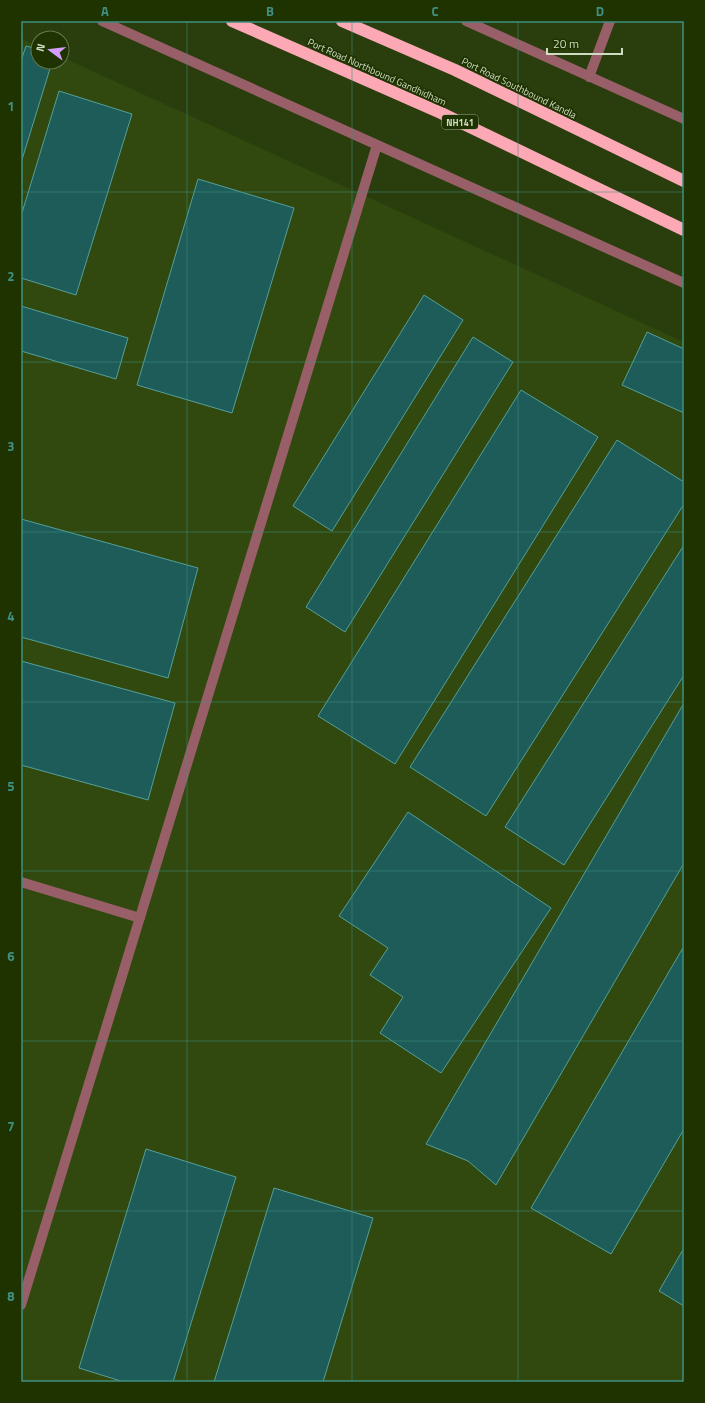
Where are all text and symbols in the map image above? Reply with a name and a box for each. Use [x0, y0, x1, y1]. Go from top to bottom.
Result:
text: A [101, 1, 109, 21]
text: B [266, 1, 274, 21]
text: C [431, 1, 439, 21]
text: D [596, 1, 604, 21]
north arrow [30, 30, 70, 70]
scale bar [547, 30, 622, 56]
text: 20 m [553, 34, 579, 53]
street label: Port Road Northbound Gandhidham [305, 35, 449, 109]
text: N [32, 42, 49, 53]
street label: Port Road Southbound Kandla [459, 54, 579, 122]
text: 1 [7, 96, 15, 116]
road number: NH141 [442, 115, 478, 129]
text: 2 [7, 266, 15, 286]
text: 3 [7, 436, 15, 456]
text: 4 [7, 606, 15, 626]
text: 5 [7, 776, 15, 796]
text: 6 [7, 946, 15, 966]
text: 7 [7, 1116, 15, 1136]
text: 8 [7, 1286, 15, 1306]

